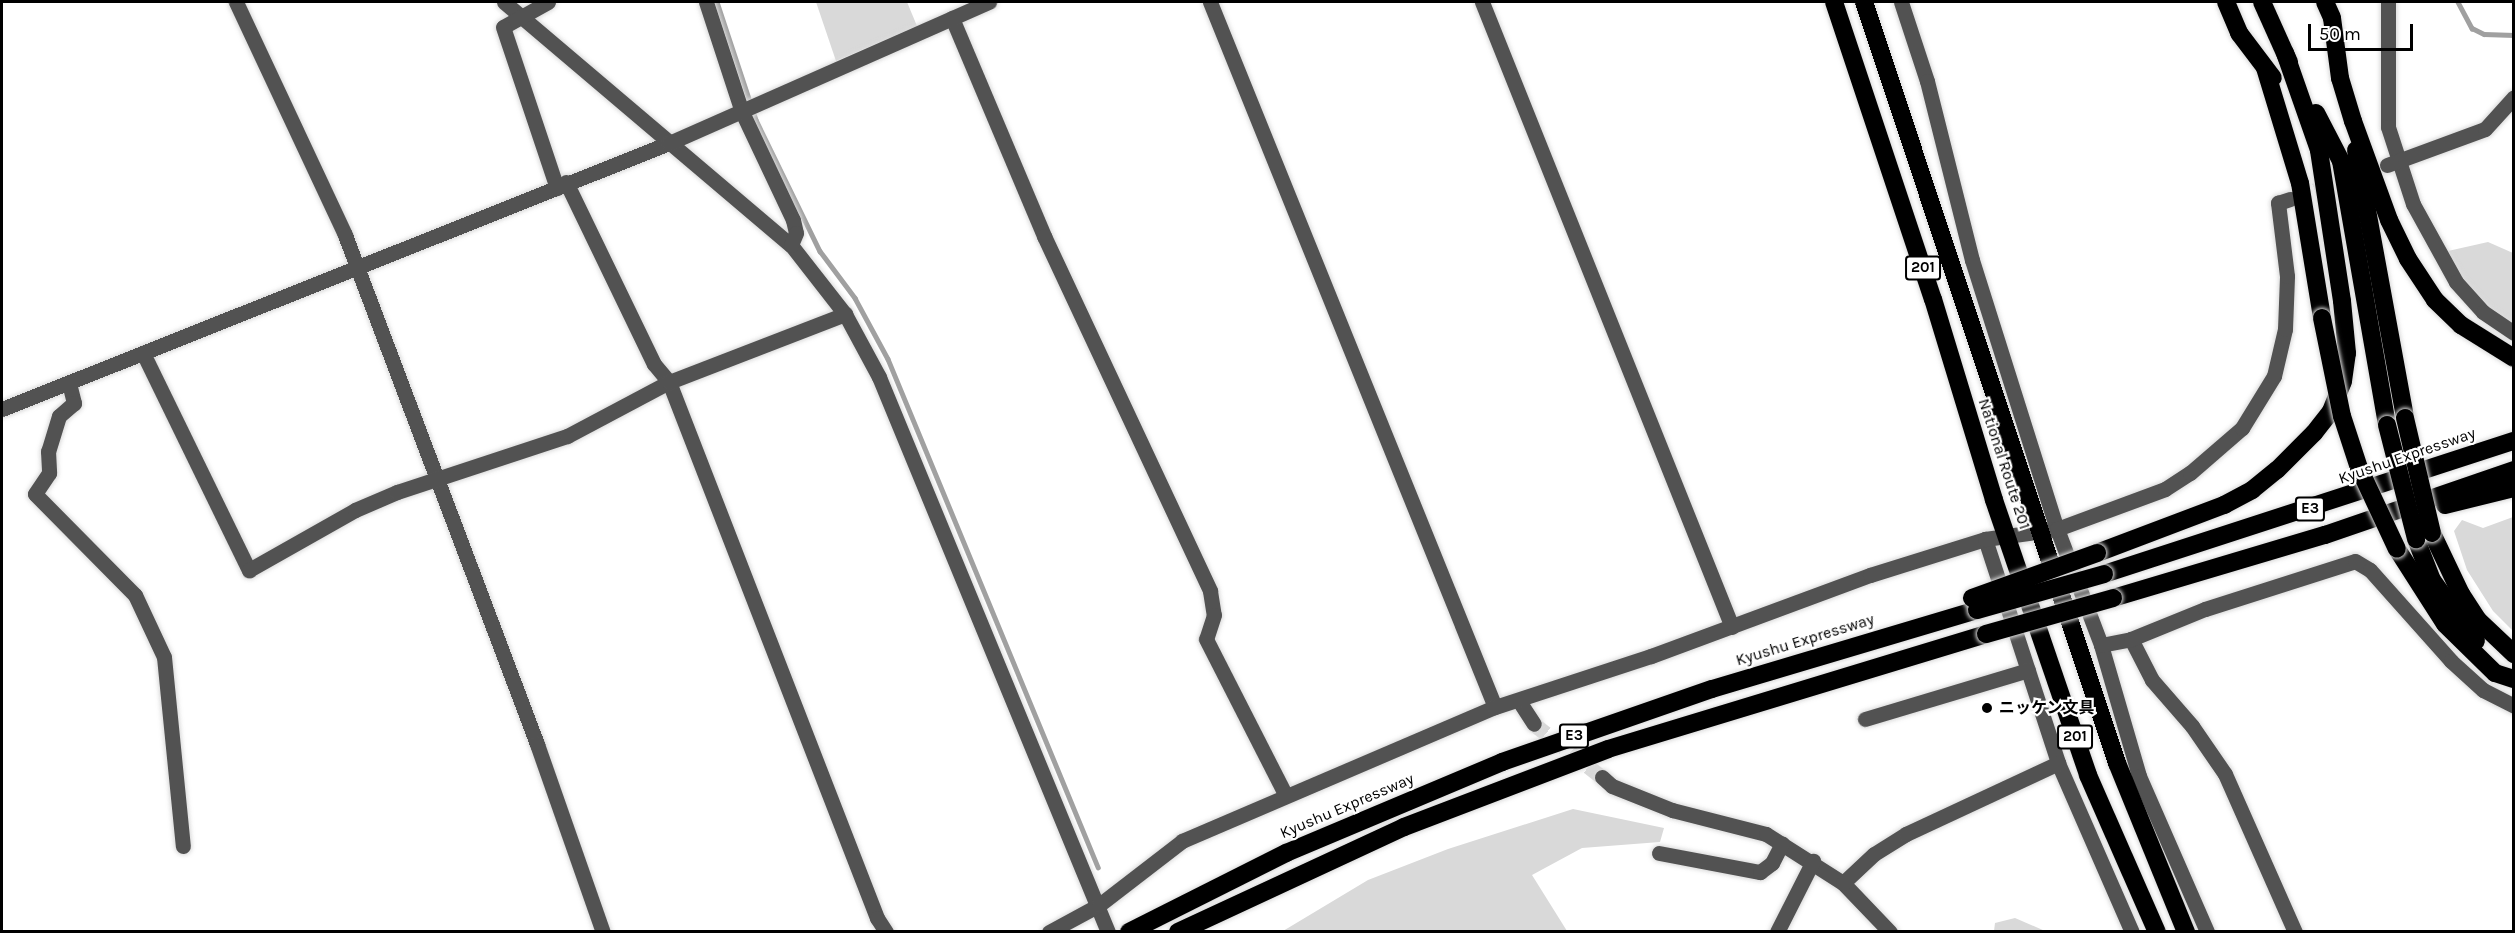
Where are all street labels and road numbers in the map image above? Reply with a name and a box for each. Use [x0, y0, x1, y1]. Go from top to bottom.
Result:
road number: 201 [1905, 256, 1941, 280]
street label: National Route 201 [1974, 396, 2034, 532]
street label: Kyushu Expressway [2336, 424, 2478, 488]
road number: E3 [2294, 497, 2326, 521]
street label: Kyushu Expressway [1734, 610, 1876, 670]
road number: E3 [1558, 724, 1590, 748]
road number: 201 [2057, 725, 2093, 749]
street label: Kyushu Expressway [1277, 769, 1417, 843]

